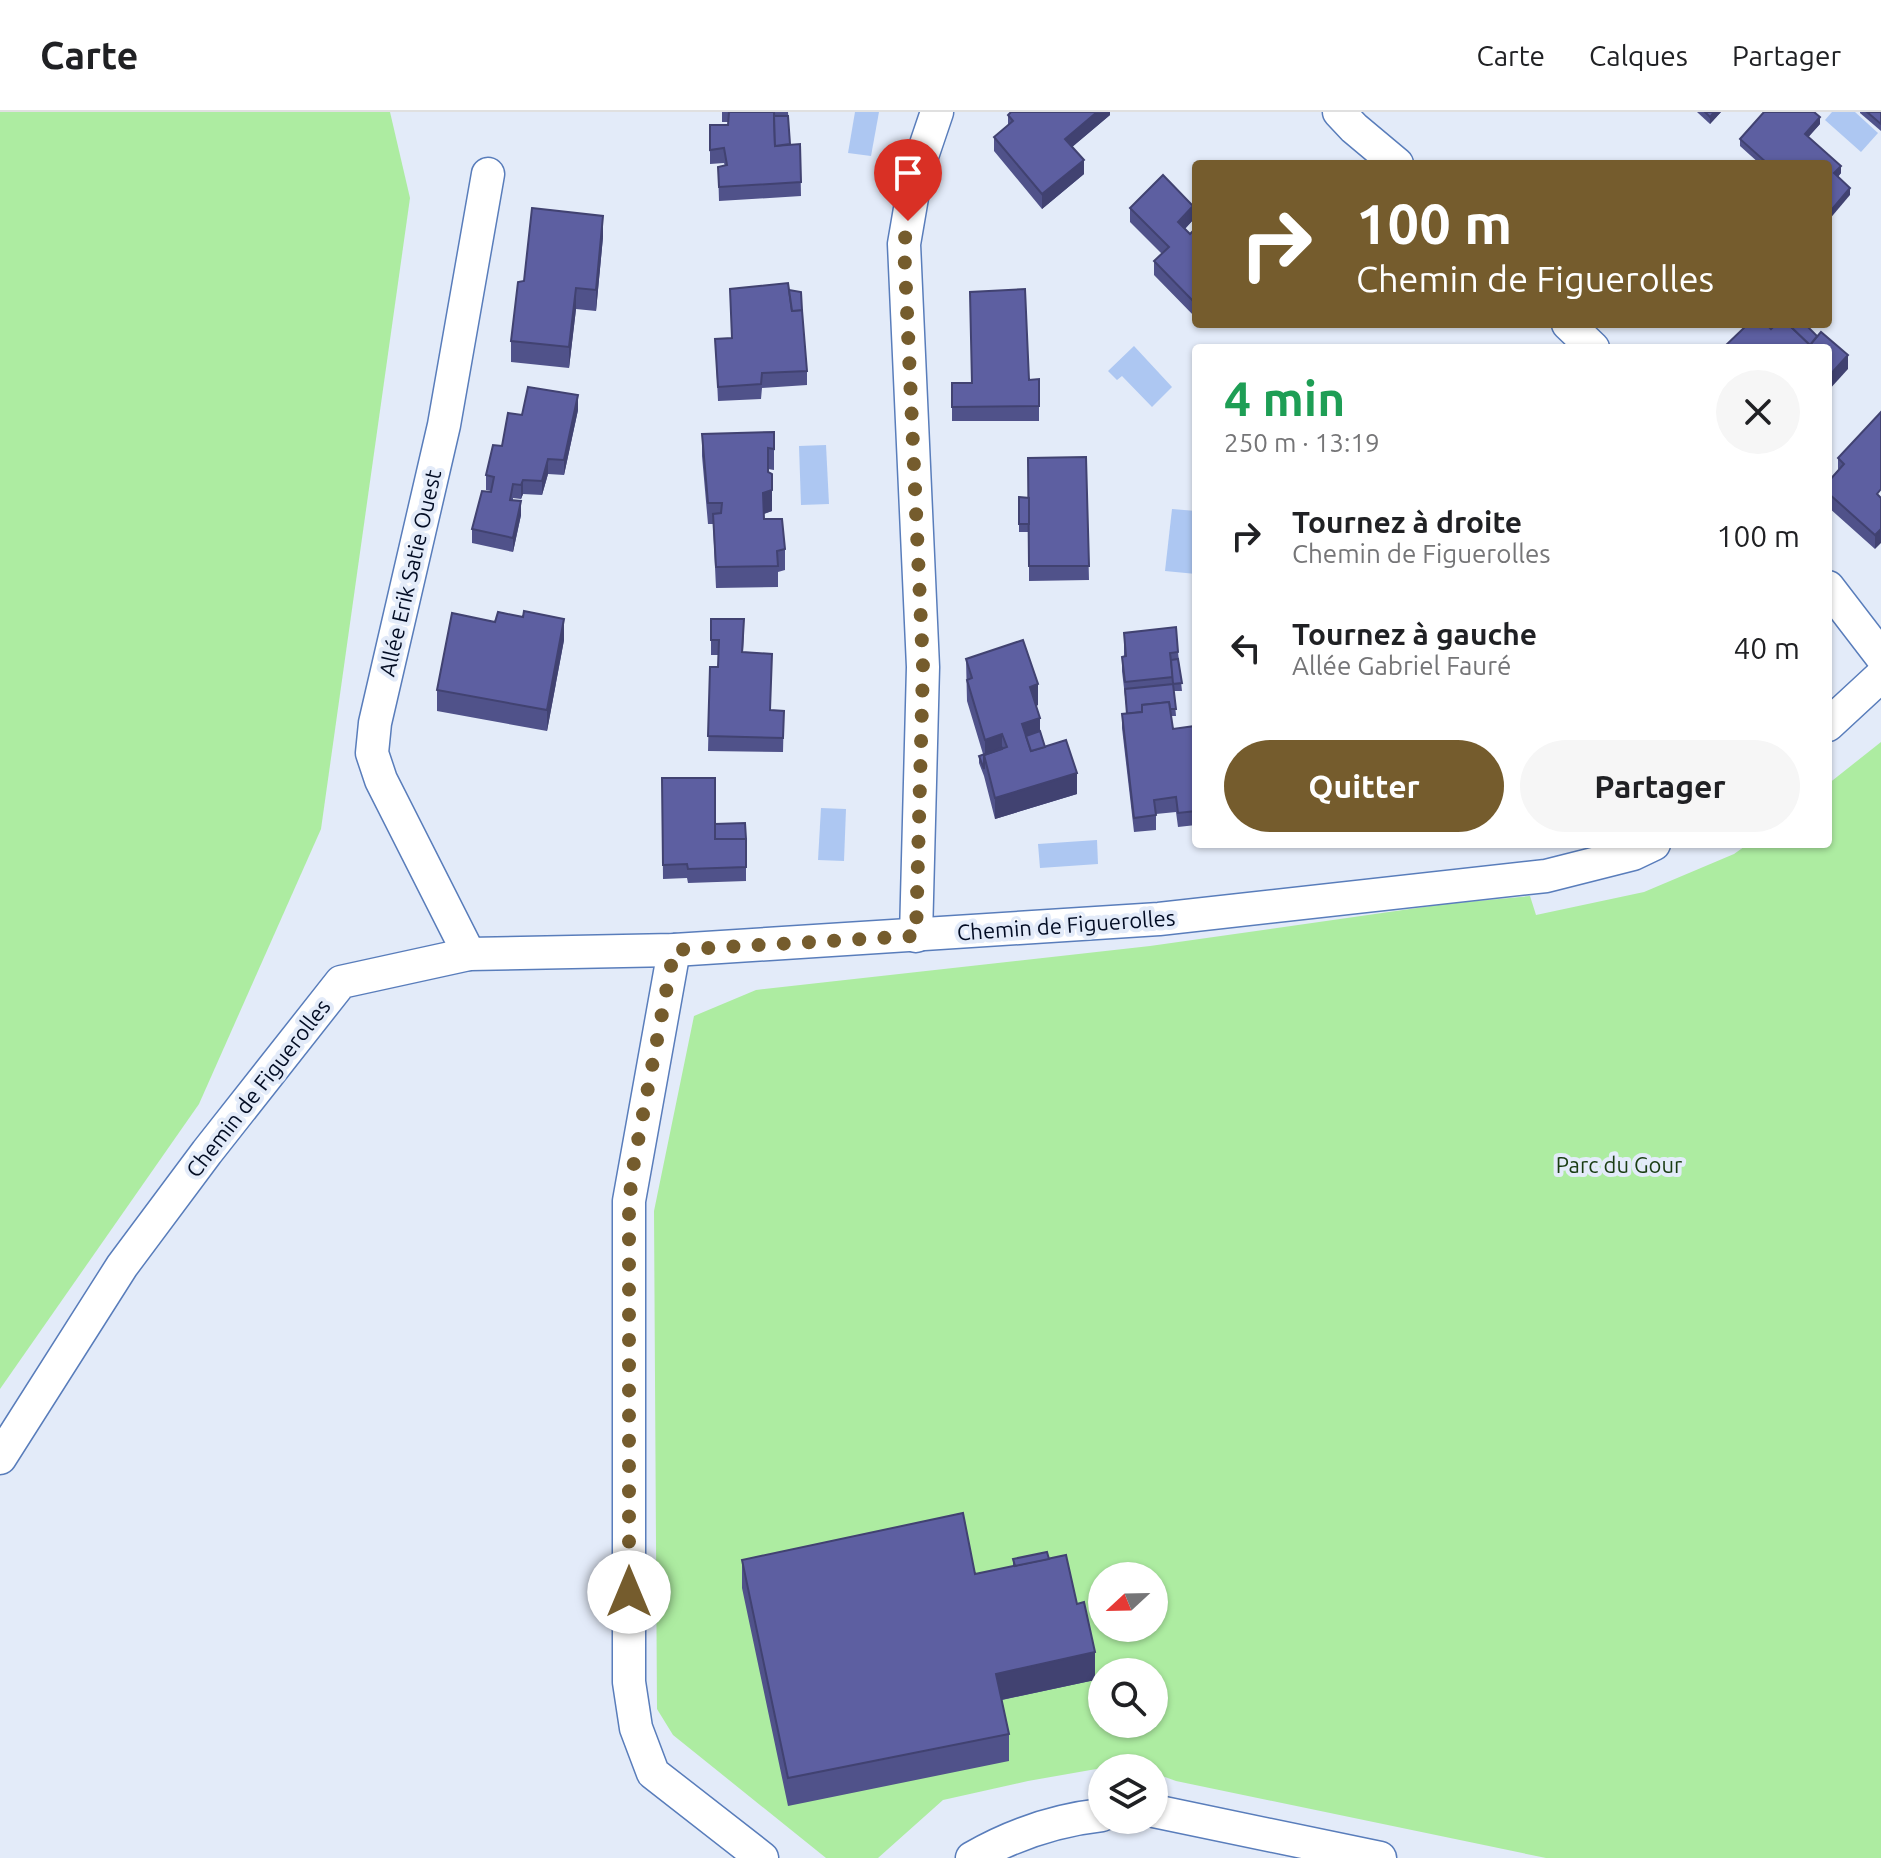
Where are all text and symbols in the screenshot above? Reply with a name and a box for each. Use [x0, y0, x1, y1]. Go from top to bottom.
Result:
text: Carte [40, 34, 139, 76]
text: Carte [1476, 40, 1545, 71]
text: Calques [1589, 40, 1688, 71]
text: Partager [1732, 40, 1841, 71]
pin [874, 139, 942, 221]
icon: arrive [886, 151, 930, 195]
icon: right [1224, 192, 1328, 296]
text: 100 m [1356, 192, 1512, 255]
text: Chemin de Figuerolles [1356, 258, 1714, 299]
button: close [1716, 370, 1800, 454]
text: 4 min [1224, 371, 1345, 425]
text: 250 m · 13:19 [1224, 428, 1380, 457]
street label: Allée Erik Satie Ouest [374, 467, 446, 679]
text: Tournez à droite [1292, 505, 1522, 539]
icon: right [1224, 514, 1268, 558]
text: 100 m [1716, 519, 1800, 553]
text: Chemin de Figuerolles [1292, 539, 1551, 568]
text: Tournez à gauche [1292, 617, 1537, 651]
icon: left [1224, 626, 1268, 670]
text: 40 m [1733, 631, 1800, 665]
text: Allée Gabriel Fauré [1292, 651, 1511, 680]
button: Quitter [1224, 740, 1504, 832]
button: Partager [1520, 740, 1800, 832]
street label: Chemin de Figuerolles [956, 904, 1176, 945]
street label: Chemin de Figuerolles [180, 994, 335, 1182]
park label: Parc du Gour [1556, 1152, 1683, 1177]
position arrow [587, 1550, 671, 1634]
north arrow [1088, 1562, 1168, 1642]
map controls [1088, 1562, 1168, 1834]
button: search [1088, 1658, 1168, 1738]
button: layers [1088, 1754, 1168, 1834]

